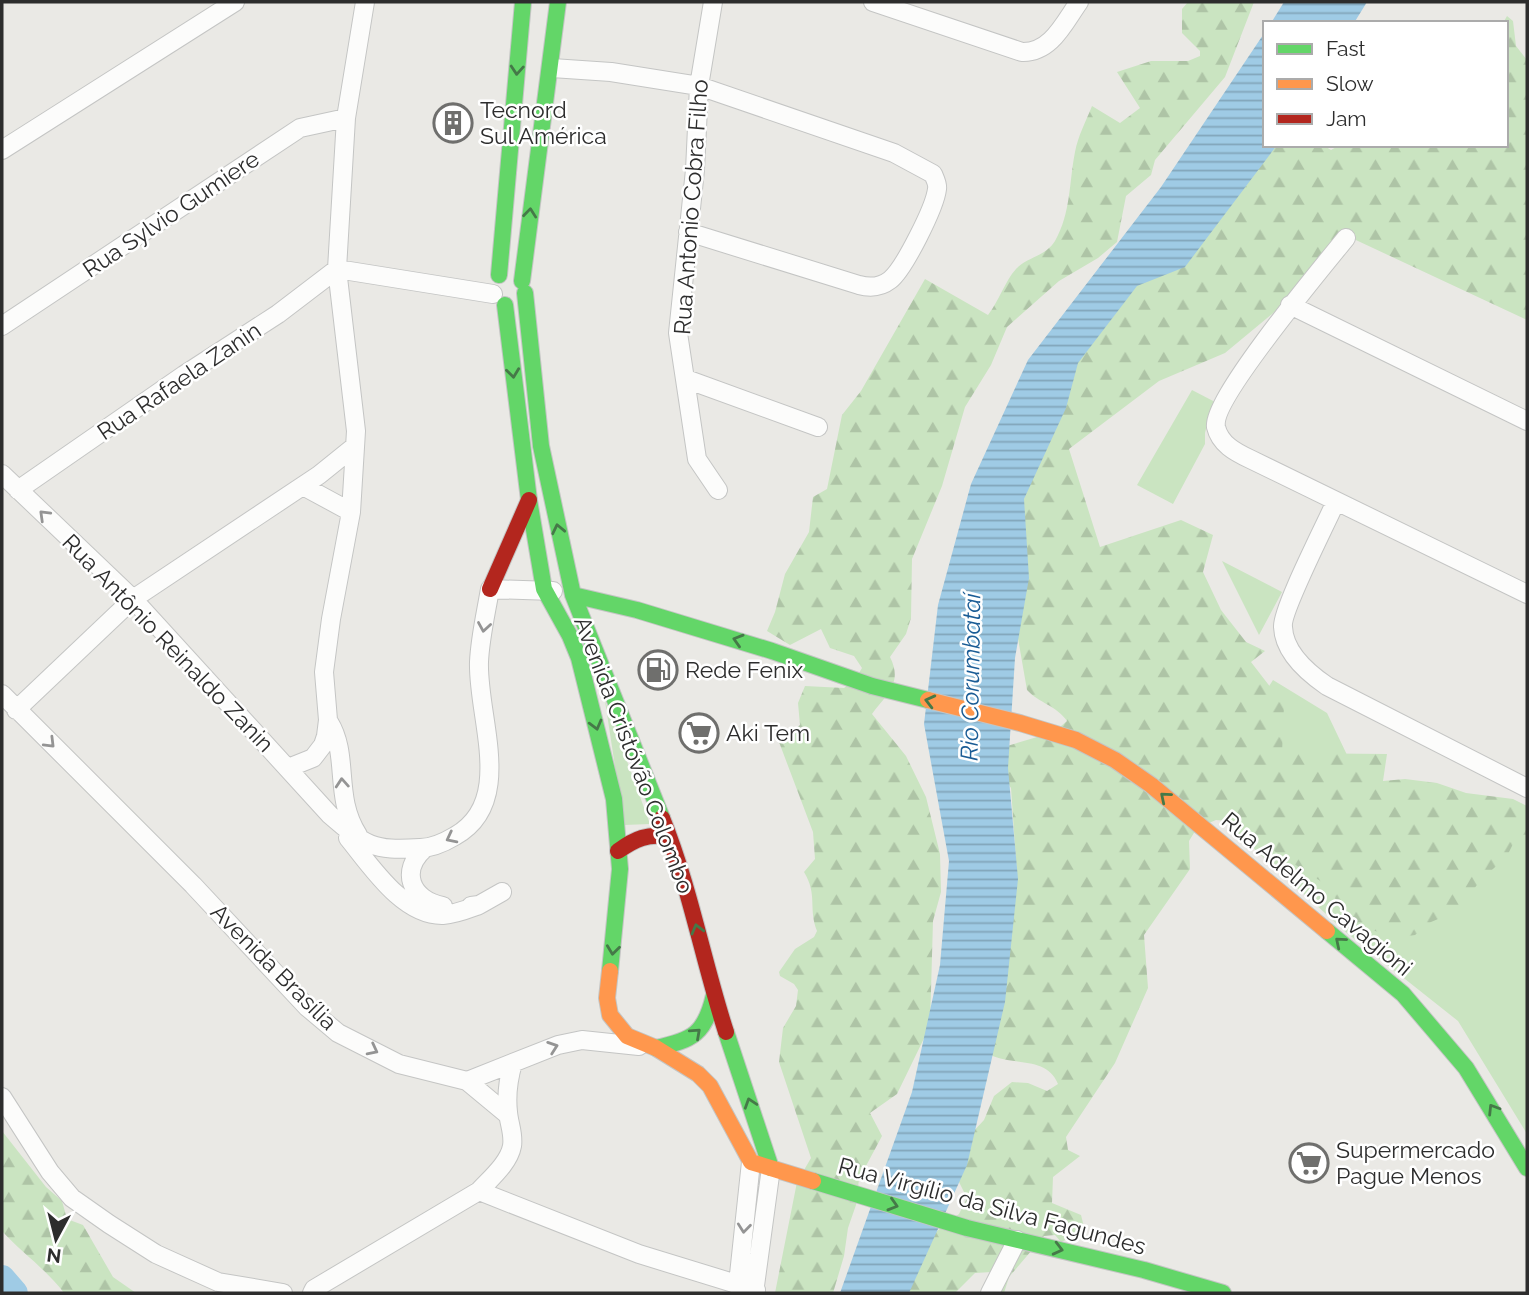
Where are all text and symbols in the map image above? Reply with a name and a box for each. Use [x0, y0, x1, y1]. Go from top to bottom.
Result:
legend [1263, 21, 1508, 147]
text: Fast [1326, 36, 1366, 61]
one-way arrow [509, 64, 524, 75]
text: Slow [1326, 71, 1374, 96]
street label: Rua Antonio Cobra Filho [668, 78, 713, 336]
place label: Tecnord Sul América [480, 96, 607, 149]
building icon: Tecnord Sul América [432, 102, 474, 144]
text: Jam [1326, 106, 1367, 131]
street label: Rua Sylvio Gumiere [78, 145, 264, 283]
one-way arrow [522, 207, 537, 218]
street label: Rua Rafaela Zanin [92, 316, 266, 445]
one-way arrow [506, 367, 521, 379]
one-way arrow [39, 510, 52, 523]
one-way arrow [552, 523, 566, 535]
street label: Rua Antônio Reinaldo Zanin [57, 528, 280, 757]
water label: Rio Corumbataí [955, 590, 987, 761]
street label: Avenida Cristóvão Colombo [569, 613, 700, 897]
one-way arrow [477, 621, 492, 633]
one-way arrow [732, 634, 744, 649]
fuel station icon: Rede Fenix [637, 649, 679, 691]
place label: Rede Fenix [685, 656, 804, 683]
one-way arrow [924, 694, 936, 709]
supermarket icon: Aki Tem [678, 712, 720, 754]
one-way arrow [587, 719, 602, 731]
place label: Aki Tem [726, 719, 810, 746]
one-way arrow [41, 735, 54, 748]
one-way arrow [335, 777, 350, 788]
one-way arrow [1160, 793, 1173, 805]
street label: Rua Adelmo Cavagioni [1217, 806, 1418, 981]
one-way arrow [446, 829, 458, 843]
street label: Avenida Brasília [206, 898, 343, 1035]
one-way arrow [691, 924, 705, 936]
one-way arrow [1336, 938, 1349, 950]
one-way arrow [605, 944, 620, 956]
one-way arrow [687, 1029, 700, 1041]
one-way arrow [547, 1041, 559, 1055]
one-way arrow [366, 1042, 378, 1056]
one-way arrow [744, 1098, 758, 1110]
one-way arrow [1488, 1103, 1501, 1116]
place label: Supermercado Pague Menos [1336, 1136, 1495, 1189]
supermarket icon: Supermercado Pague Menos [1288, 1142, 1330, 1184]
street label: Rua Virgílio da Silva Fagundes [835, 1151, 1149, 1260]
one-way arrow [886, 1197, 898, 1212]
north arrow [21, 1204, 91, 1274]
one-way arrow [736, 1222, 751, 1234]
one-way arrow [1052, 1241, 1064, 1256]
text: N [45, 1244, 62, 1268]

